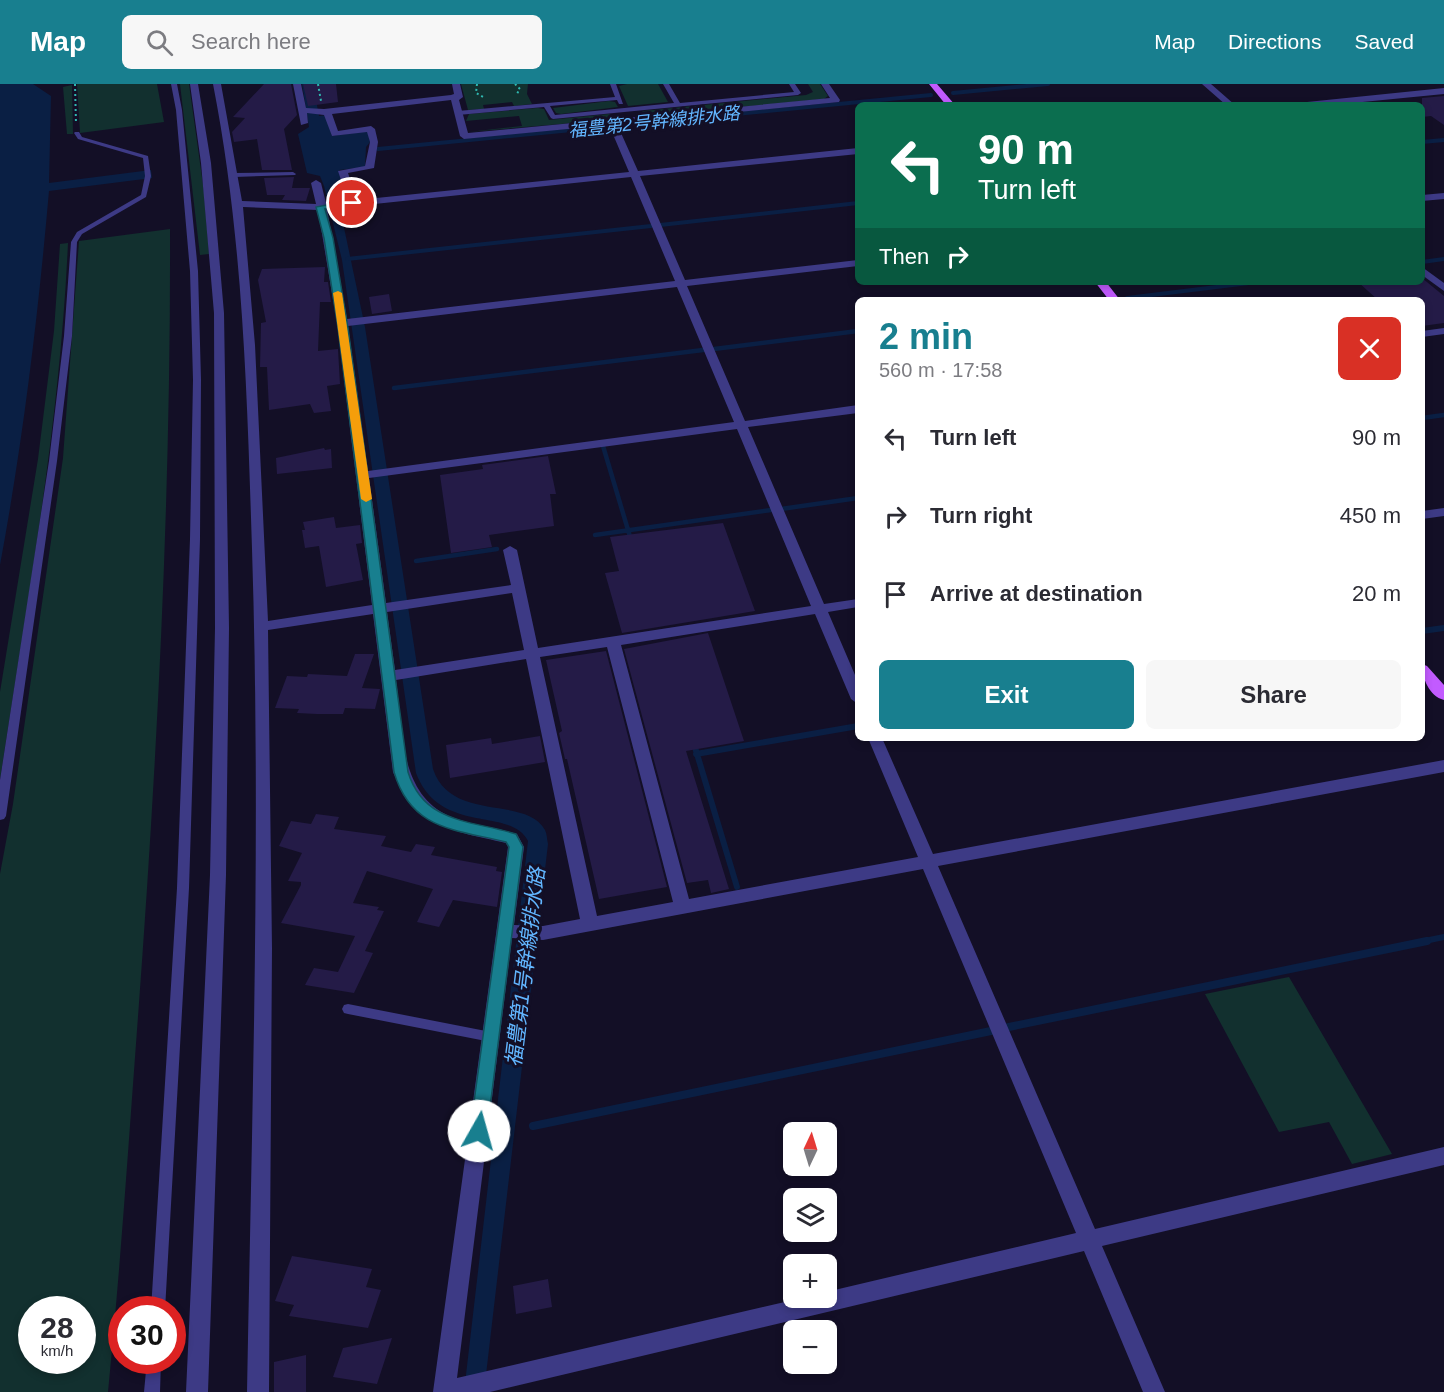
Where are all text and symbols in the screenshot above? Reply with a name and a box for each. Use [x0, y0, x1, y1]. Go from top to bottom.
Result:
search box [122, 15, 542, 69]
text: Map [30, 26, 86, 57]
icon: search [143, 26, 176, 59]
text: Search here [191, 29, 311, 54]
text: Map [1154, 30, 1195, 53]
text: Directions [1228, 30, 1321, 53]
text: Saved [1354, 30, 1414, 53]
water label: 福豊第2号幹線排水路 [567, 103, 743, 141]
icon: left [879, 126, 957, 204]
text: 90 m [978, 126, 1074, 173]
text: Turn left [978, 175, 1076, 205]
pin [326, 177, 377, 228]
icon: arrive [335, 186, 368, 219]
icon: right [941, 240, 974, 273]
text: Then [879, 244, 929, 269]
text: 2 min [879, 316, 973, 357]
button: close [1338, 317, 1401, 380]
text: 560 m · 17:58 [879, 359, 1002, 381]
icon: left [879, 422, 912, 455]
text: Turn left [930, 425, 1016, 450]
text: 90 m [1352, 425, 1401, 450]
icon: right [879, 500, 912, 533]
text: Turn right [930, 503, 1032, 528]
text: 450 m [1340, 503, 1401, 528]
icon: arrive [879, 578, 912, 611]
text: Arrive at destination [930, 581, 1143, 606]
text: 20 m [1352, 581, 1401, 606]
button: Exit [879, 660, 1134, 729]
button: Share [1146, 660, 1401, 729]
water label: 福豊第1号幹線排水路 [501, 864, 549, 1068]
position arrow [447, 1099, 511, 1163]
north arrow [783, 1122, 837, 1176]
map controls [783, 1122, 837, 1374]
button: layers [783, 1188, 837, 1242]
button: + [783, 1254, 837, 1308]
speed limit sign: 30 [108, 1296, 186, 1374]
text: 28 [40, 1311, 74, 1344]
button: − [783, 1320, 837, 1374]
text: km/h [41, 1342, 73, 1359]

